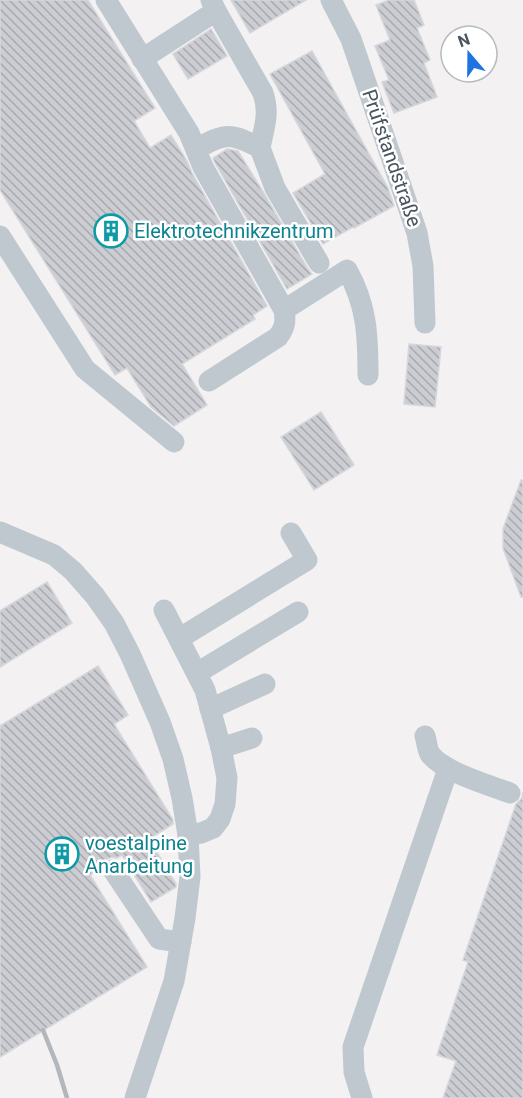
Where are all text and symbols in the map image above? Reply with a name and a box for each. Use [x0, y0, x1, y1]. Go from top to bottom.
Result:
north arrow [439, 24, 499, 84]
text: N [455, 30, 473, 51]
street label: Prüfstandstraße [357, 86, 427, 230]
building icon: Elektrotechnikzentrum [93, 213, 129, 249]
place label: Elektrotechnikzentrum [134, 219, 333, 243]
place label: voestalpine Anarbeitung [85, 831, 193, 878]
building icon: voestalpine Anarbeitung [44, 836, 80, 872]

